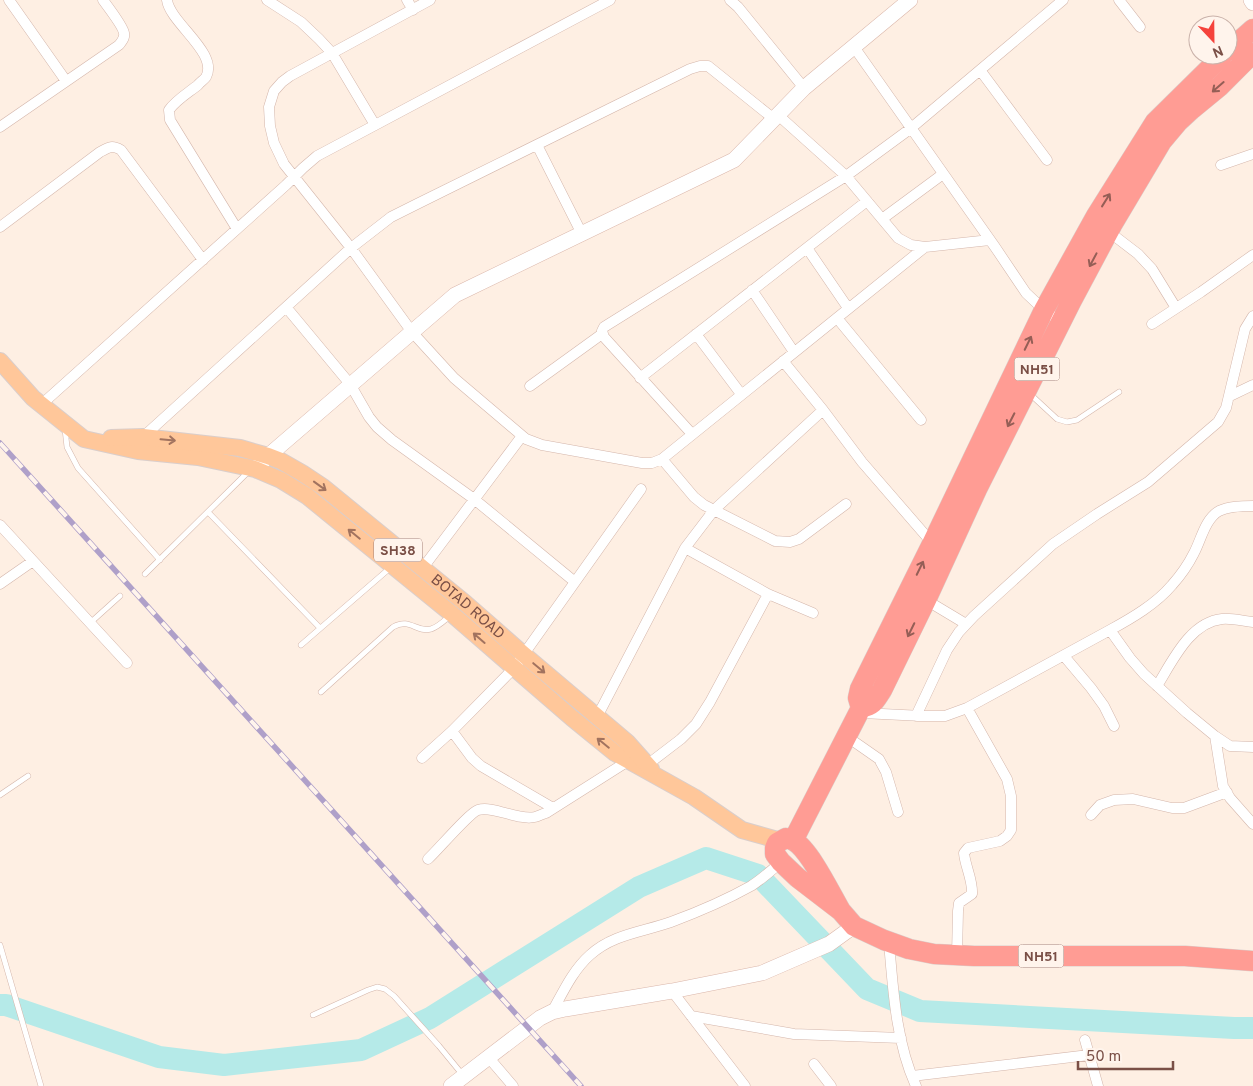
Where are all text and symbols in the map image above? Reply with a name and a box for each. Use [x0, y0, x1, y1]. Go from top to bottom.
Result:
north arrow [1188, 15, 1238, 65]
text: N [1209, 41, 1225, 60]
one-way arrow [1211, 81, 1224, 93]
one-way arrow [1101, 194, 1111, 208]
one-way arrow [1088, 252, 1098, 267]
one-way arrow [1023, 336, 1033, 351]
road number: NH51 [1014, 358, 1060, 380]
one-way arrow [1006, 412, 1016, 427]
one-way arrow [159, 435, 175, 444]
one-way arrow [313, 481, 327, 491]
one-way arrow [348, 529, 361, 540]
road number: SH38 [374, 538, 422, 562]
one-way arrow [915, 561, 925, 576]
street label: BOTAD ROAD [426, 571, 508, 644]
one-way arrow [906, 622, 915, 637]
one-way arrow [473, 632, 486, 644]
one-way arrow [533, 662, 546, 674]
one-way arrow [597, 738, 610, 749]
road number: NH51 [1018, 944, 1064, 968]
scale bar [1078, 1038, 1173, 1070]
text: 50 m [1086, 1048, 1121, 1067]

